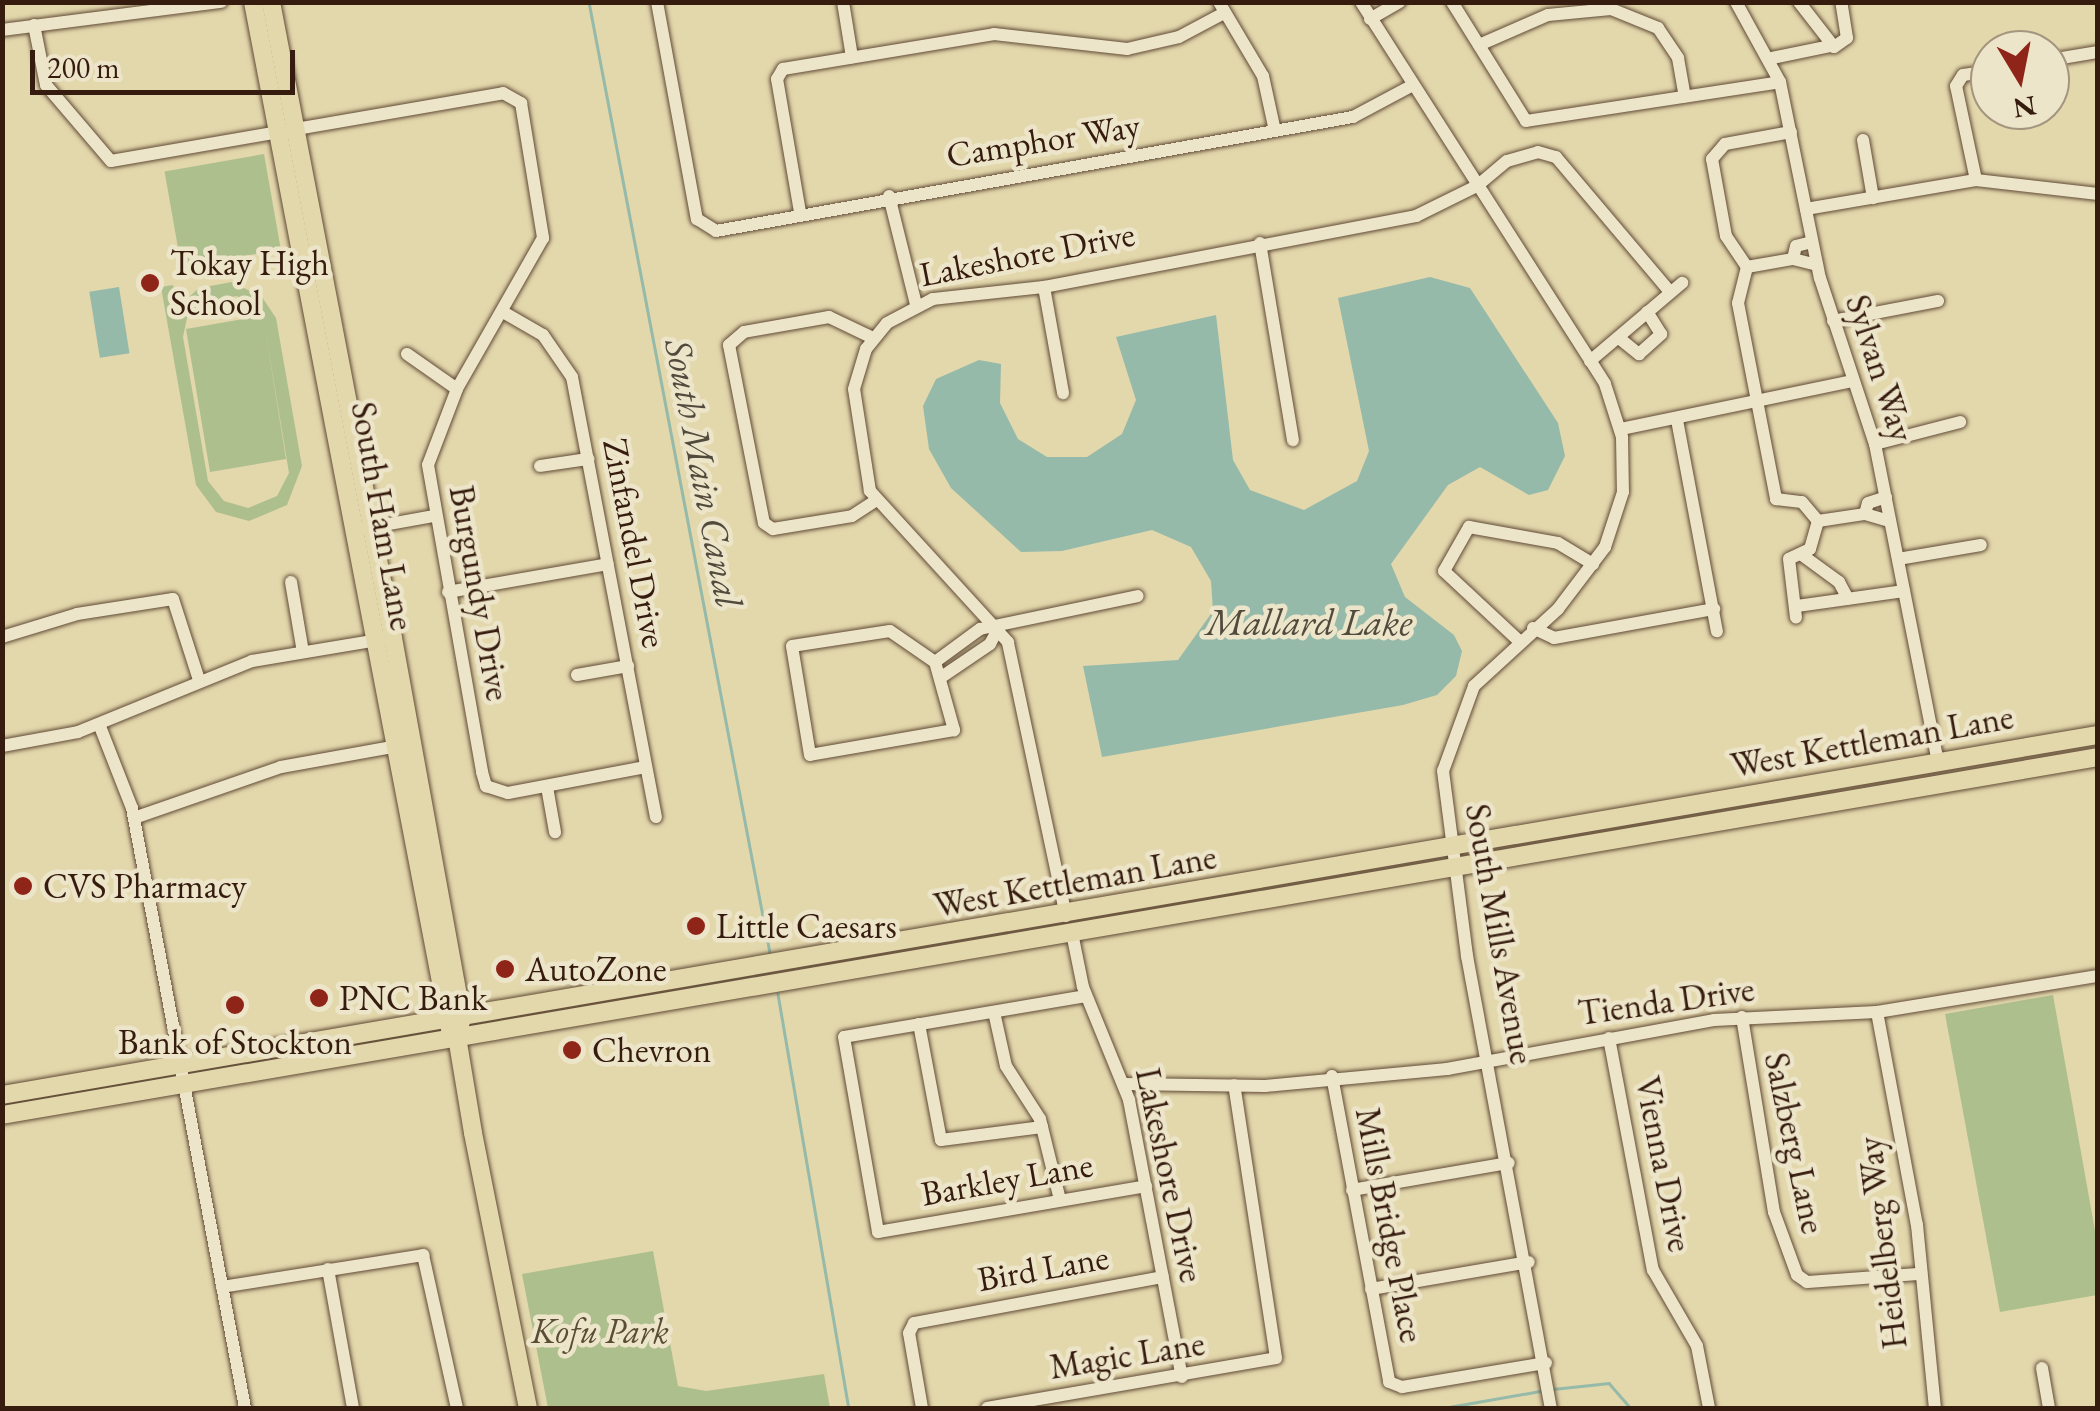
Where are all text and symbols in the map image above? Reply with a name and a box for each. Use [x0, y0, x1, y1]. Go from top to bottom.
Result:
scale bar [35, 30, 300, 92]
north arrow [1970, 30, 2070, 130]
text: 200 m [47, 48, 120, 87]
text: N [2011, 88, 2039, 127]
street label: Camphor Way [943, 104, 1143, 176]
street label: Lakeshore Drive [916, 213, 1138, 295]
place label: Tokay High School [170, 242, 329, 324]
marker: Tokay High School [139, 272, 161, 294]
street label: Sylvan Way [1837, 289, 1923, 447]
water label: South Main Canal [656, 335, 752, 611]
street label: South Ham Lane [342, 399, 424, 633]
street label: Zinfandel Drive [594, 435, 676, 651]
street label: Burgundy Drive [440, 482, 520, 704]
water label: Mallard Lake [1206, 599, 1412, 645]
street label: West Kettleman Lane [1727, 695, 2017, 787]
street label: South Mills Avenue [1456, 800, 1544, 1068]
street label: West Kettleman Lane [930, 835, 1220, 927]
place label: CVS Pharmacy [43, 865, 247, 907]
marker: CVS Pharmacy [12, 875, 34, 897]
place label: Little Caesars [716, 905, 897, 947]
marker: Little Caesars [685, 915, 707, 937]
place label: AutoZone [525, 948, 667, 990]
marker: AutoZone [494, 958, 516, 980]
street label: Tienda Drive [1575, 968, 1757, 1034]
place label: PNC Bank [339, 977, 487, 1019]
marker: PNC Bank [308, 987, 330, 1009]
marker: Bank of Stockton [224, 994, 246, 1016]
place label: Bank of Stockton [118, 1021, 352, 1063]
place label: Chevron [592, 1029, 711, 1071]
marker: Chevron [561, 1039, 583, 1061]
street label: Salzberg Lane [1755, 1049, 1835, 1237]
street label: Lakeshore Drive [1127, 1064, 1213, 1286]
street label: Vienna Drive [1626, 1073, 1702, 1255]
street label: Mills Bridge Place [1347, 1104, 1433, 1346]
street label: Heidelberg Way [1848, 1135, 1916, 1351]
street label: Barkley Lane [918, 1143, 1096, 1215]
street label: Bird Lane [974, 1236, 1112, 1300]
park label: Kofu Park [531, 1310, 669, 1352]
street label: Magic Lane [1046, 1322, 1208, 1388]

